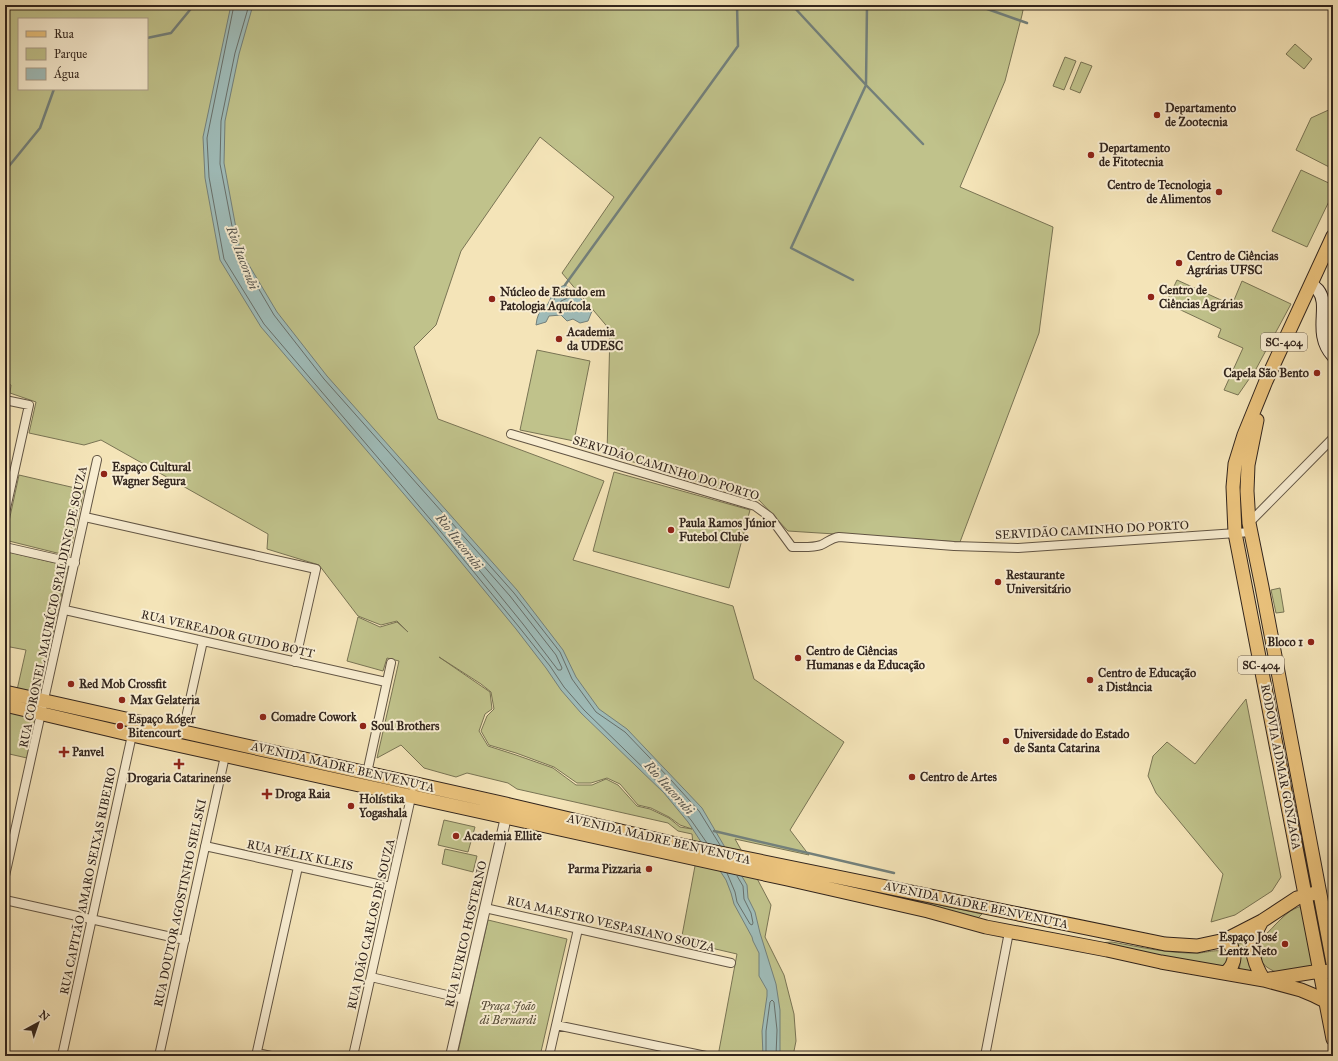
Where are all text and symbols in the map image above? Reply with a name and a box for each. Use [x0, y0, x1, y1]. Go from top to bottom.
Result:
legend [18, 18, 148, 90]
text: Rua [54, 27, 75, 41]
text: Parque [54, 47, 87, 62]
text: Água [53, 66, 80, 82]
place label: Departamento de Zootecnia [1165, 101, 1236, 129]
marker: Departamento de Zootecnia [1152, 110, 1162, 120]
place label: Departamento de Fitotecnia [1099, 141, 1170, 169]
marker: Departamento de Fitotecnia [1086, 150, 1096, 160]
place label: Centro de Tecnologia de Alimentos [1107, 178, 1212, 206]
marker: Centro de Tecnologia de Alimentos [1214, 187, 1224, 197]
water label: Rio Itacorubi [222, 223, 262, 292]
place label: Centro de Ciências Agrárias UFSC [1186, 249, 1279, 278]
marker: Centro de Ciências Agrárias UFSC [1174, 258, 1184, 268]
place label: Centro de Ciências Agrárias [1159, 283, 1243, 312]
place label: Núcleo de Estudo em Patologia Aquícola [500, 285, 606, 314]
marker: Centro de Ciências Agrárias [1146, 292, 1156, 302]
marker: Núcleo de Estudo em Patologia Aquícola [487, 294, 497, 304]
place label: Academia da UDESC [566, 325, 623, 353]
road number: SC-404 [1261, 333, 1307, 351]
marker: Academia da UDESC [554, 334, 564, 344]
place label: Capela São Bento [1223, 366, 1309, 381]
marker: Capela São Bento [1312, 368, 1322, 378]
street label: SERVIDÃO CAMINHO DO PORTO [571, 432, 761, 503]
place label: Espaço Cultural Wagner Segura [112, 460, 192, 489]
street label: RUA CORONEL MAURÍCIO SPALDING DE SOUZA [14, 464, 90, 749]
marker: Espaço Cultural Wagner Segura [99, 469, 109, 479]
water label: Rio Itacorubi [431, 510, 486, 573]
place label: Paula Ramos Júnior Futebol Clube [679, 516, 776, 544]
street label: SERVIDÃO CAMINHO DO PORTO [995, 517, 1189, 542]
marker: Paula Ramos Júnior Futebol Clube [666, 525, 676, 535]
place label: Restaurante Universitário [1006, 568, 1071, 596]
marker: Restaurante Universitário [993, 577, 1003, 587]
street label: RUA VEREADOR GUIDO BOTT [140, 607, 316, 661]
place label: Bloco 1 [1267, 635, 1303, 649]
marker: Bloco 1 [1306, 637, 1316, 647]
place label: Centro de Ciências Humanas e da Educação [806, 644, 925, 673]
marker: Centro de Ciências Humanas e da Educação [793, 653, 803, 663]
road number: SC-404 [1238, 656, 1284, 674]
place label: Centro de Educação a Distância [1098, 666, 1196, 694]
marker: Centro de Educação a Distância [1085, 675, 1095, 685]
place label: Red Mob Crossfit [79, 677, 167, 691]
marker: Red Mob Crossfit [66, 679, 76, 689]
street label: RODOVIA ADMAR GONZAGA [1258, 683, 1304, 851]
place label: Max Gelateria [130, 693, 200, 707]
marker: Max Gelateria [117, 695, 127, 705]
place label: Comadre Cowork [271, 710, 357, 724]
place label: Espaço Róger Bitencourt [128, 712, 196, 740]
marker: Comadre Cowork [258, 712, 268, 722]
place label: Soul Brothers [371, 719, 440, 733]
marker: Espaço Róger Bitencourt [115, 721, 125, 731]
marker: Soul Brothers [358, 721, 368, 731]
place label: Universidade do Estado de Santa Catarina [1014, 727, 1130, 755]
marker: Universidade do Estado de Santa Catarina [1001, 736, 1011, 746]
street label: AVENIDA MADRE BENVENUTA [249, 739, 436, 795]
place label: Panvel [72, 745, 105, 759]
marker: Panvel [59, 747, 69, 757]
water label: Rio Itacorubi [640, 757, 697, 818]
marker: Drogaria Catarinense [174, 759, 184, 769]
street label: RUA CAPITÃO AMARO SEIXAS RIBEIRO [56, 766, 119, 996]
place label: Centro de Artes [920, 770, 997, 784]
place label: Drogaria Catarinense [127, 771, 231, 786]
marker: Centro de Artes [907, 772, 917, 782]
place label: Droga Raia [275, 787, 331, 802]
marker: Droga Raia [262, 789, 272, 799]
place label: Holístika Yogashala [358, 792, 408, 821]
street label: RUA DOUTOR AGOSTINHO SIELSKI [151, 798, 209, 1008]
marker: Holístika Yogashala [346, 801, 356, 811]
street label: AVENIDA MADRE BENVENUTA [565, 811, 752, 867]
place label: Academia Ellite [463, 829, 542, 843]
marker: Academia Ellite [451, 831, 461, 841]
street label: RUA FÉLIX KLEIS [246, 835, 355, 873]
street label: RUA JOÃO CARLOS DE SOUZA [344, 837, 398, 1011]
street label: RUA EURICO HOSTERNO [442, 859, 490, 1009]
place label: Parma Pizzaria [568, 862, 642, 876]
marker: Parma Pizzaria [644, 864, 654, 874]
street label: AVENIDA MADRE BENVENUTA [882, 878, 1069, 931]
street label: RUA MAESTRO VESPASIANO SOUZA [506, 893, 716, 955]
place label: Espaço José Lentz Neto [1219, 930, 1278, 958]
marker: Espaço José Lentz Neto [1280, 939, 1290, 949]
park label: Praça João di Bernardi [479, 999, 537, 1027]
north arrow [18, 1003, 58, 1043]
text: N [36, 1008, 52, 1024]

